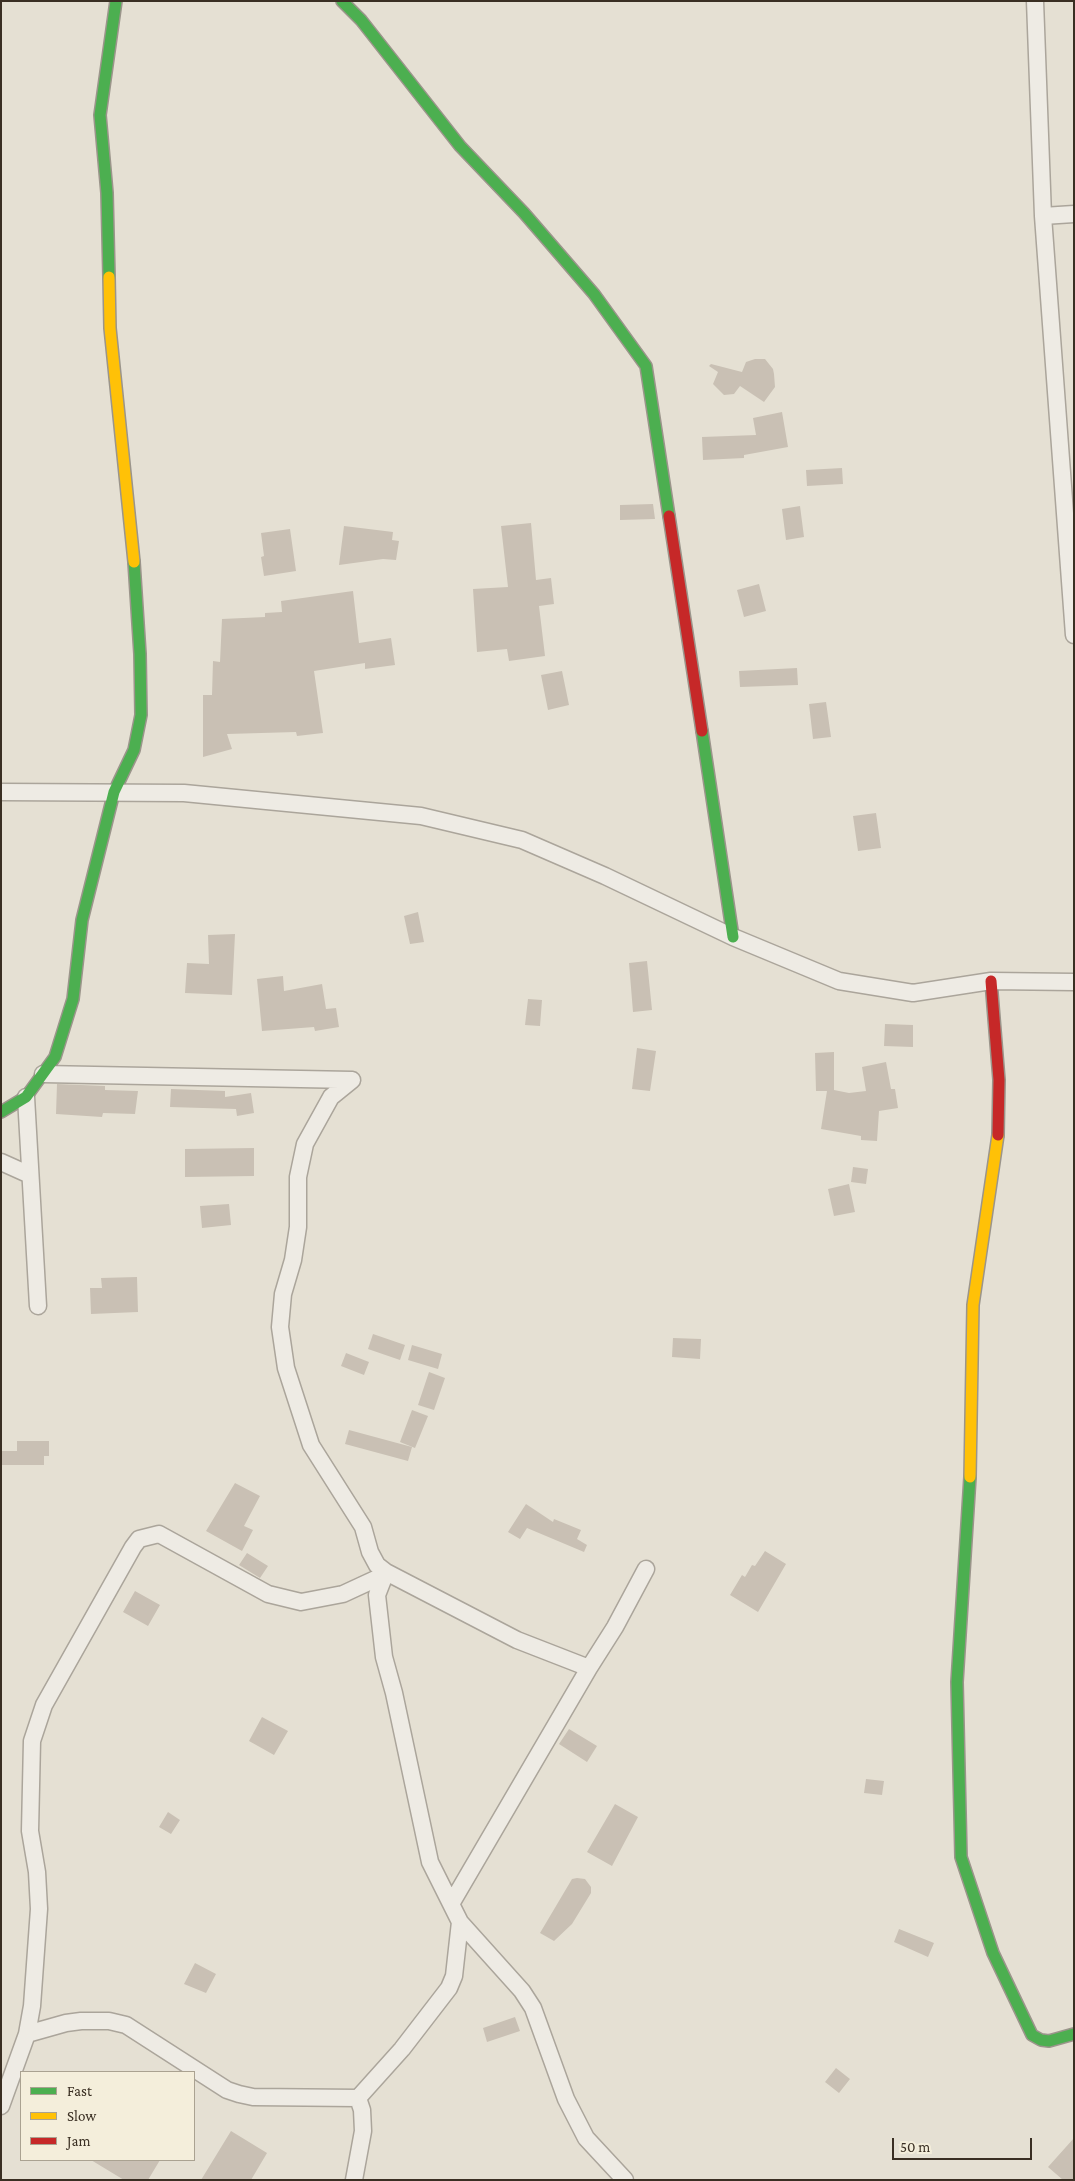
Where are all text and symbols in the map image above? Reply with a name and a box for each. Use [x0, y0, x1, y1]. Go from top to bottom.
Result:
legend [20, 2071, 195, 2161]
text: Fast [67, 2083, 92, 2099]
text: Slow [67, 2108, 96, 2124]
scale bar [895, 2128, 1035, 2160]
text: Jam [67, 2133, 90, 2149]
text: 50 m [900, 2139, 930, 2155]

